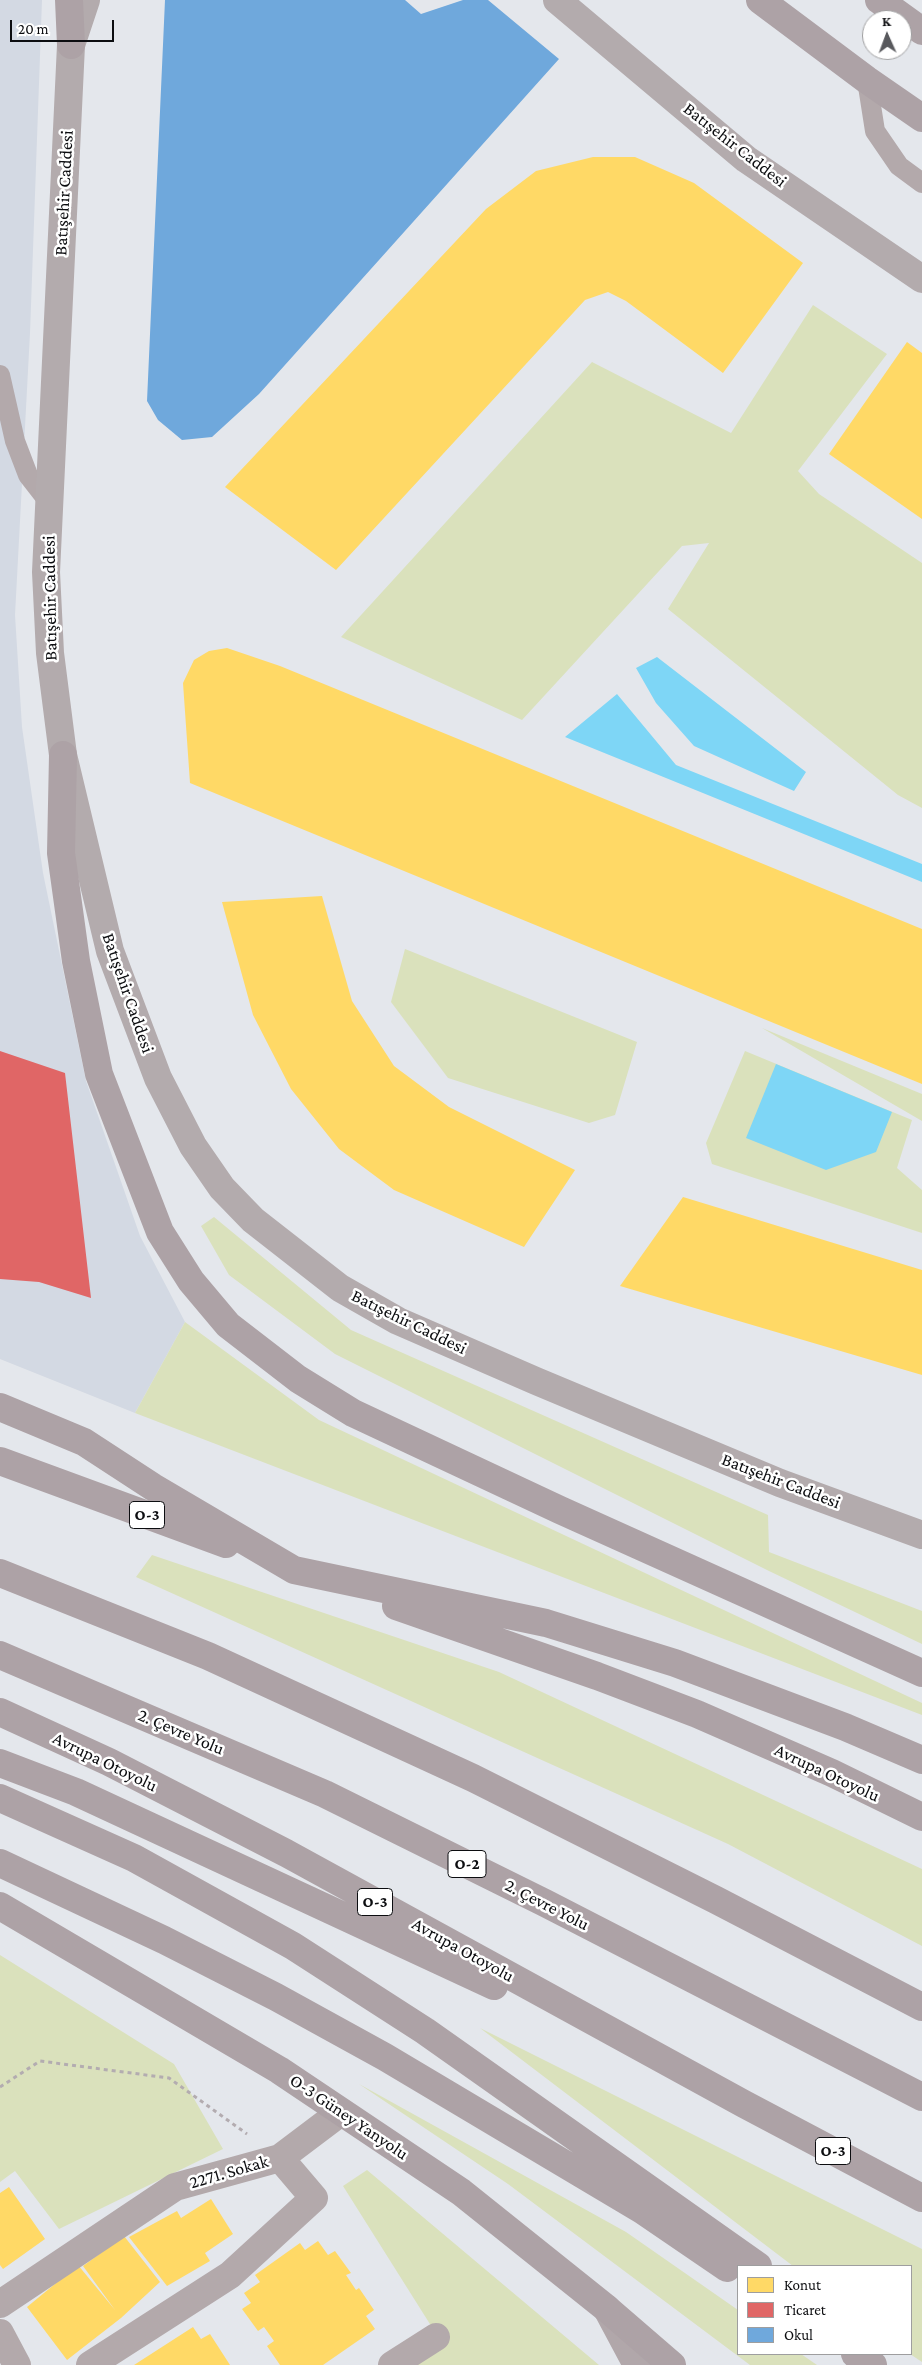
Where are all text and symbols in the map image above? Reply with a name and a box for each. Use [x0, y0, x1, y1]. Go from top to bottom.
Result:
scale bar [12, 10, 116, 42]
north arrow [862, 10, 912, 60]
text: K [882, 13, 891, 29]
text: 20 m [18, 21, 49, 37]
street label: Batışehir Caddesi [679, 98, 791, 192]
street label: Batışehir Caddesi [50, 130, 78, 256]
street label: Batışehir Caddesi [38, 535, 62, 661]
street label: Batışehir Caddesi [97, 930, 159, 1056]
street label: Batışehir Caddesi [348, 1285, 470, 1359]
street label: Batışehir Caddesi [719, 1448, 843, 1514]
road number: O-3 [130, 1502, 164, 1528]
street label: 2. Çevre Yolu [135, 1704, 227, 1760]
street label: Avrupa Otoyolu [49, 1727, 161, 1797]
street label: Avrupa Otoyolu [771, 1739, 883, 1807]
road number: O-2 [448, 1850, 486, 1878]
street label: 2. Çevre Yolu [501, 1875, 593, 1935]
road number: O-3 [358, 1888, 392, 1915]
street label: Avrupa Otoyolu [408, 1913, 518, 1987]
street label: O-3 Güney Yanyolu [286, 2069, 412, 2165]
road number: O-3 [816, 2138, 850, 2164]
street label: 2271. Sokak [187, 2150, 271, 2194]
legend [737, 2265, 912, 2355]
text: Konut [784, 2277, 821, 2293]
text: Ticaret [784, 2302, 826, 2318]
text: Okul [784, 2327, 813, 2343]

